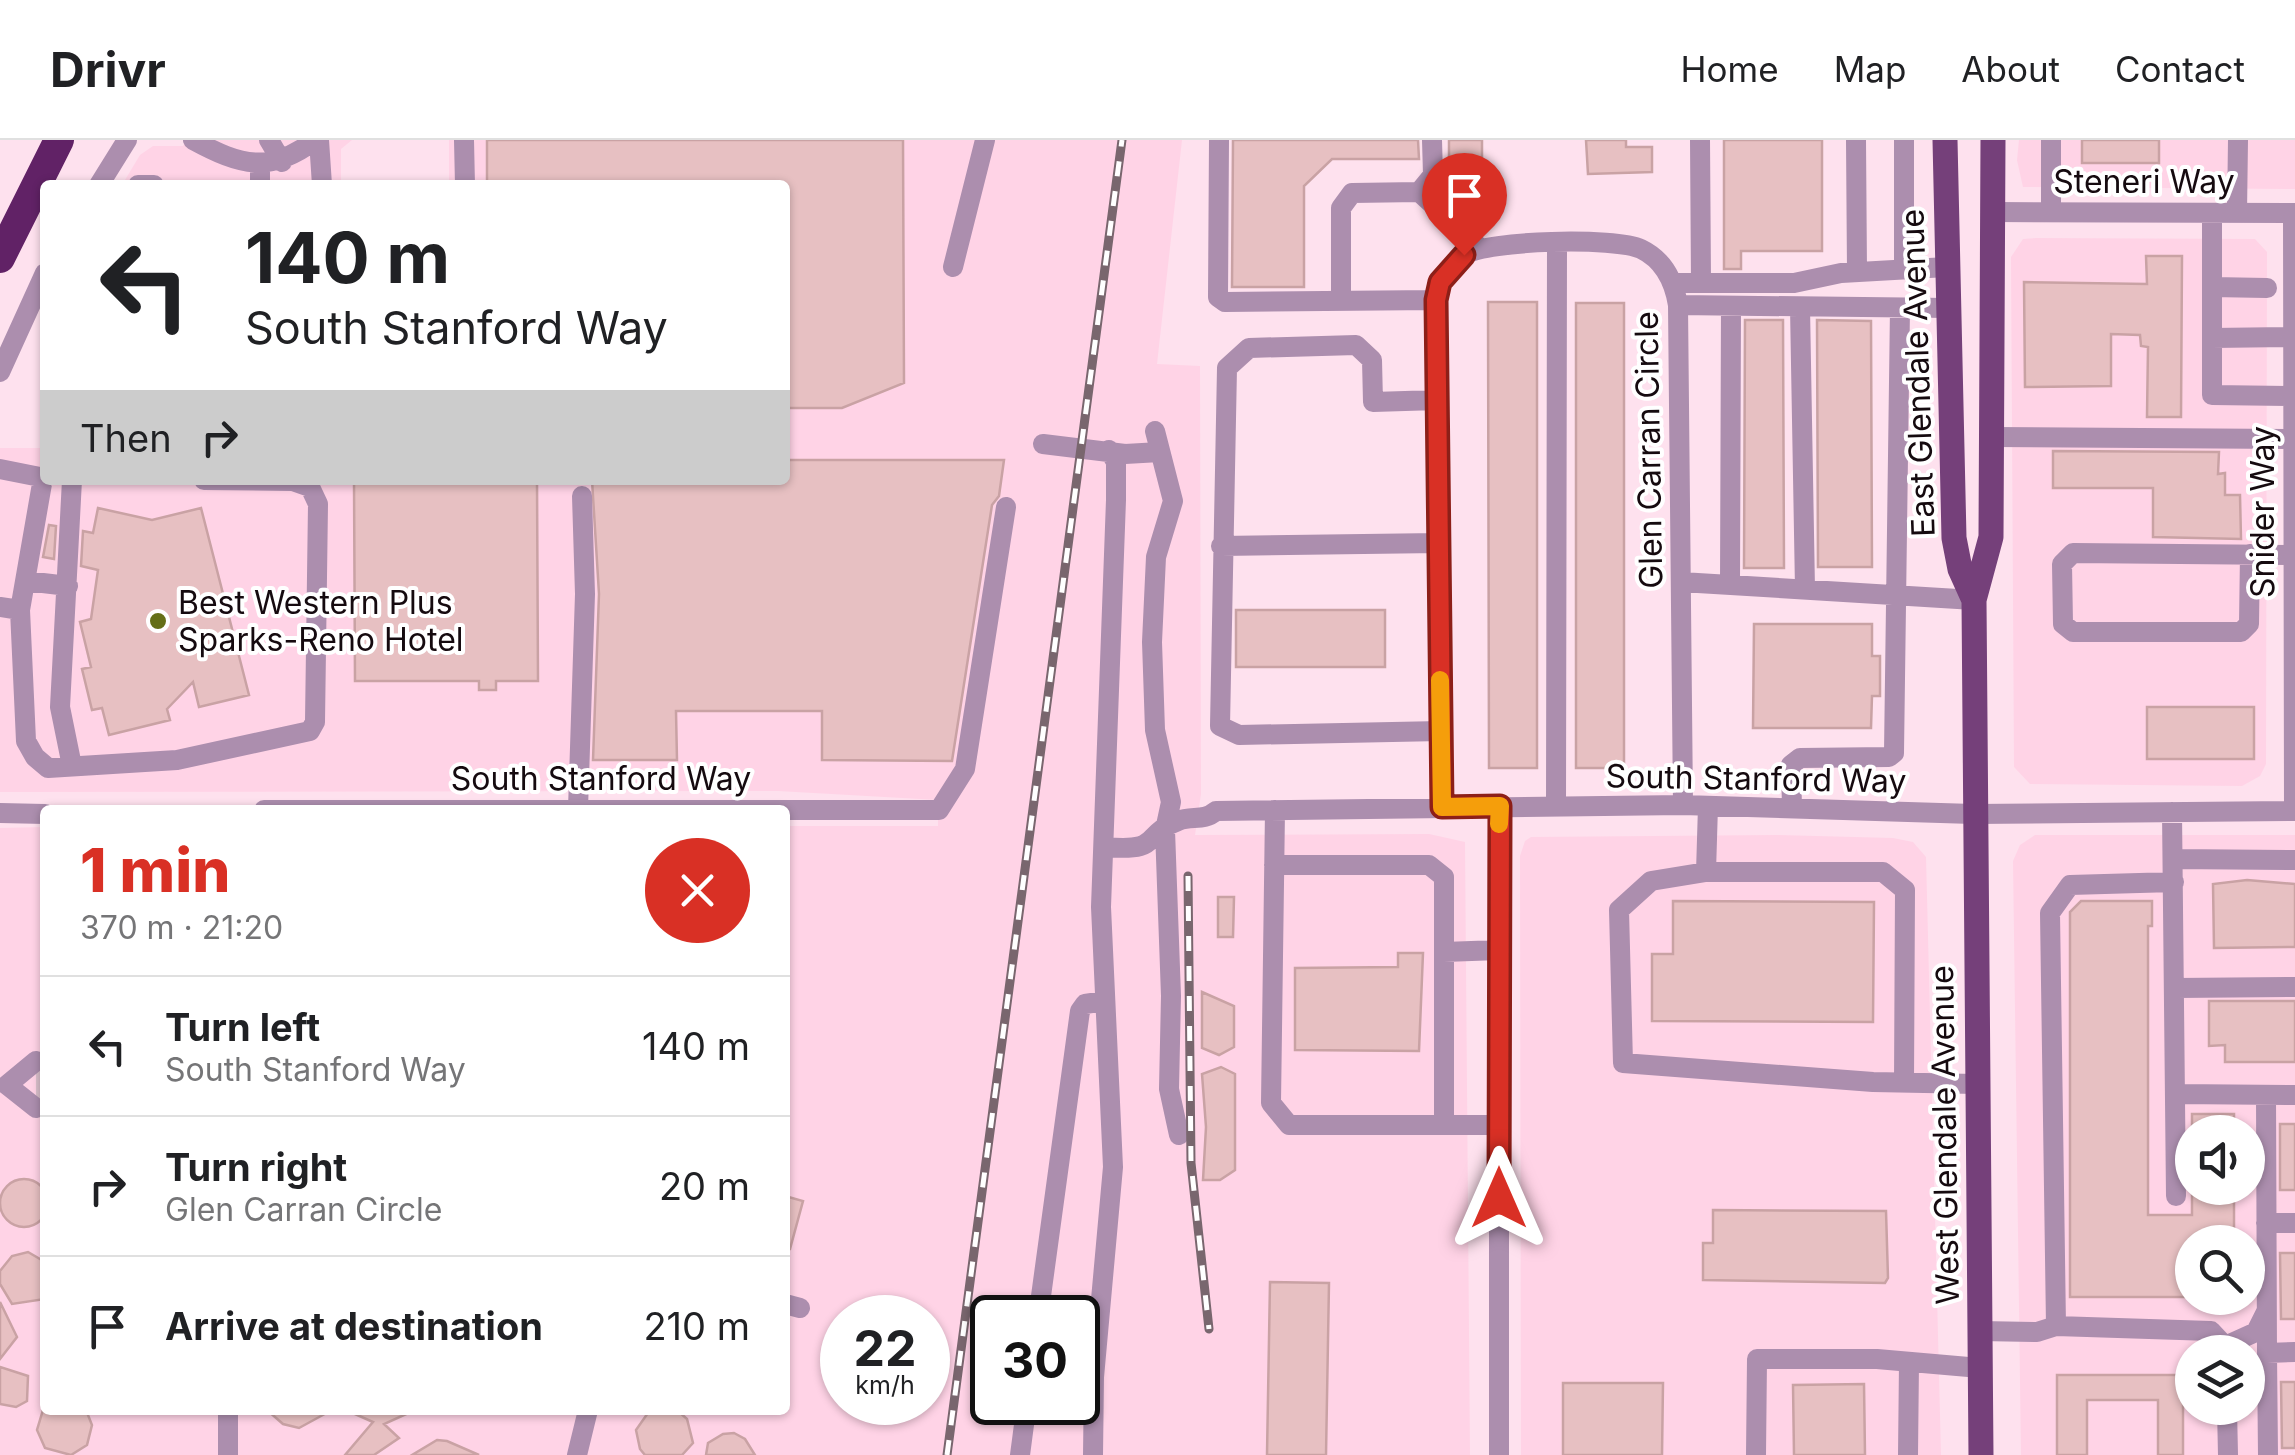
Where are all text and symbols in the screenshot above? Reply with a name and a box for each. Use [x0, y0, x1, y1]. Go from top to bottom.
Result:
text: Drivr [50, 40, 166, 99]
text: Home [1681, 48, 1779, 90]
text: Map [1834, 48, 1906, 90]
text: About [1961, 48, 2060, 90]
text: Contact [2115, 48, 2245, 90]
pin [1422, 153, 1507, 256]
street label: Steneri Way [2053, 162, 2235, 201]
icon: arrive [1437, 168, 1492, 223]
street label: East Glendale Avenue [1892, 208, 1943, 538]
text: 140 m [245, 215, 450, 300]
icon: left [80, 220, 210, 350]
text: South Stanford Way [245, 300, 668, 355]
street label: Glen Carran Circle [1627, 311, 1670, 589]
icon: right [192, 410, 247, 465]
text: Then [80, 415, 172, 461]
street label: Snider Way [2243, 426, 2282, 598]
place label: Best Western Plus Sparks-Reno Hotel [178, 583, 464, 659]
marker: Best Western Plus Sparks-Reno Hotel [147, 610, 169, 632]
street label: South Stanford Way [1605, 756, 1907, 801]
street label: South Stanford Way [451, 759, 751, 798]
text: 1 min [80, 834, 230, 906]
button: close [645, 838, 750, 943]
text: 370 m · 21:20 [80, 908, 283, 947]
street label: West Glendale Avenue [1922, 965, 1967, 1305]
text: Turn left [165, 1004, 320, 1050]
icon: left [80, 1019, 135, 1074]
text: 140 m [642, 1023, 750, 1069]
text: South Stanford Way [165, 1050, 466, 1089]
map controls [2175, 1115, 2265, 1425]
button: sound [2175, 1115, 2265, 1205]
text: Turn right [165, 1144, 347, 1190]
position arrow [1447, 1146, 1551, 1250]
icon: right [80, 1159, 135, 1214]
text: 20 m [659, 1163, 750, 1209]
text: Glen Carran Circle [165, 1190, 442, 1229]
button: search [2175, 1225, 2265, 1315]
speed limit sign: 30 [970, 1295, 1100, 1425]
icon: arrive [80, 1299, 135, 1354]
text: Arrive at destination [165, 1303, 543, 1349]
text: 210 m [643, 1303, 750, 1349]
text: 22 [854, 1318, 917, 1378]
button: layers [2175, 1335, 2265, 1425]
text: km/h [855, 1370, 915, 1400]

